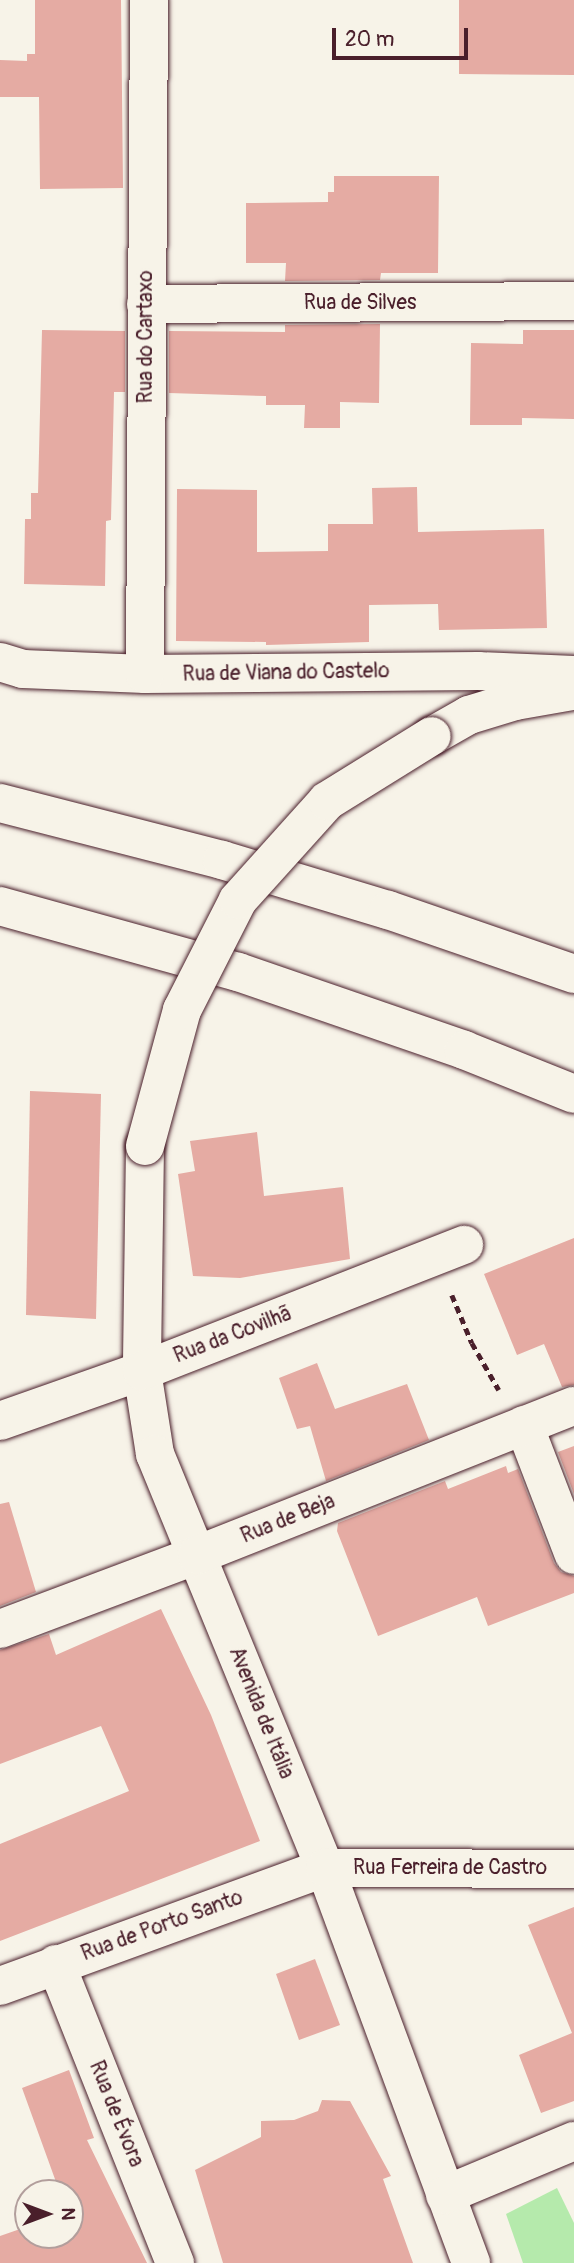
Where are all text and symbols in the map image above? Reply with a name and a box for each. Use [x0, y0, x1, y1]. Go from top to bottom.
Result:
scale bar [336, 14, 472, 58]
text: 20 m [345, 26, 394, 53]
street label: Rua do Cartaxo [133, 271, 159, 403]
street label: Rua de Silves [304, 290, 416, 316]
street label: Rua de Viana do Castelo [182, 659, 390, 687]
street label: Rua da Covilhã [170, 1301, 296, 1369]
street label: Rua de Beja [237, 1489, 339, 1549]
street label: Avenida de Itália [223, 1643, 299, 1783]
street label: Rua Ferreira de Castro [353, 1855, 547, 1881]
street label: Rua de Porto Santo [78, 1885, 246, 1967]
street label: Rua de Évora [83, 2057, 149, 2171]
north arrow [14, 2179, 84, 2249]
text: N [56, 2208, 80, 2220]

